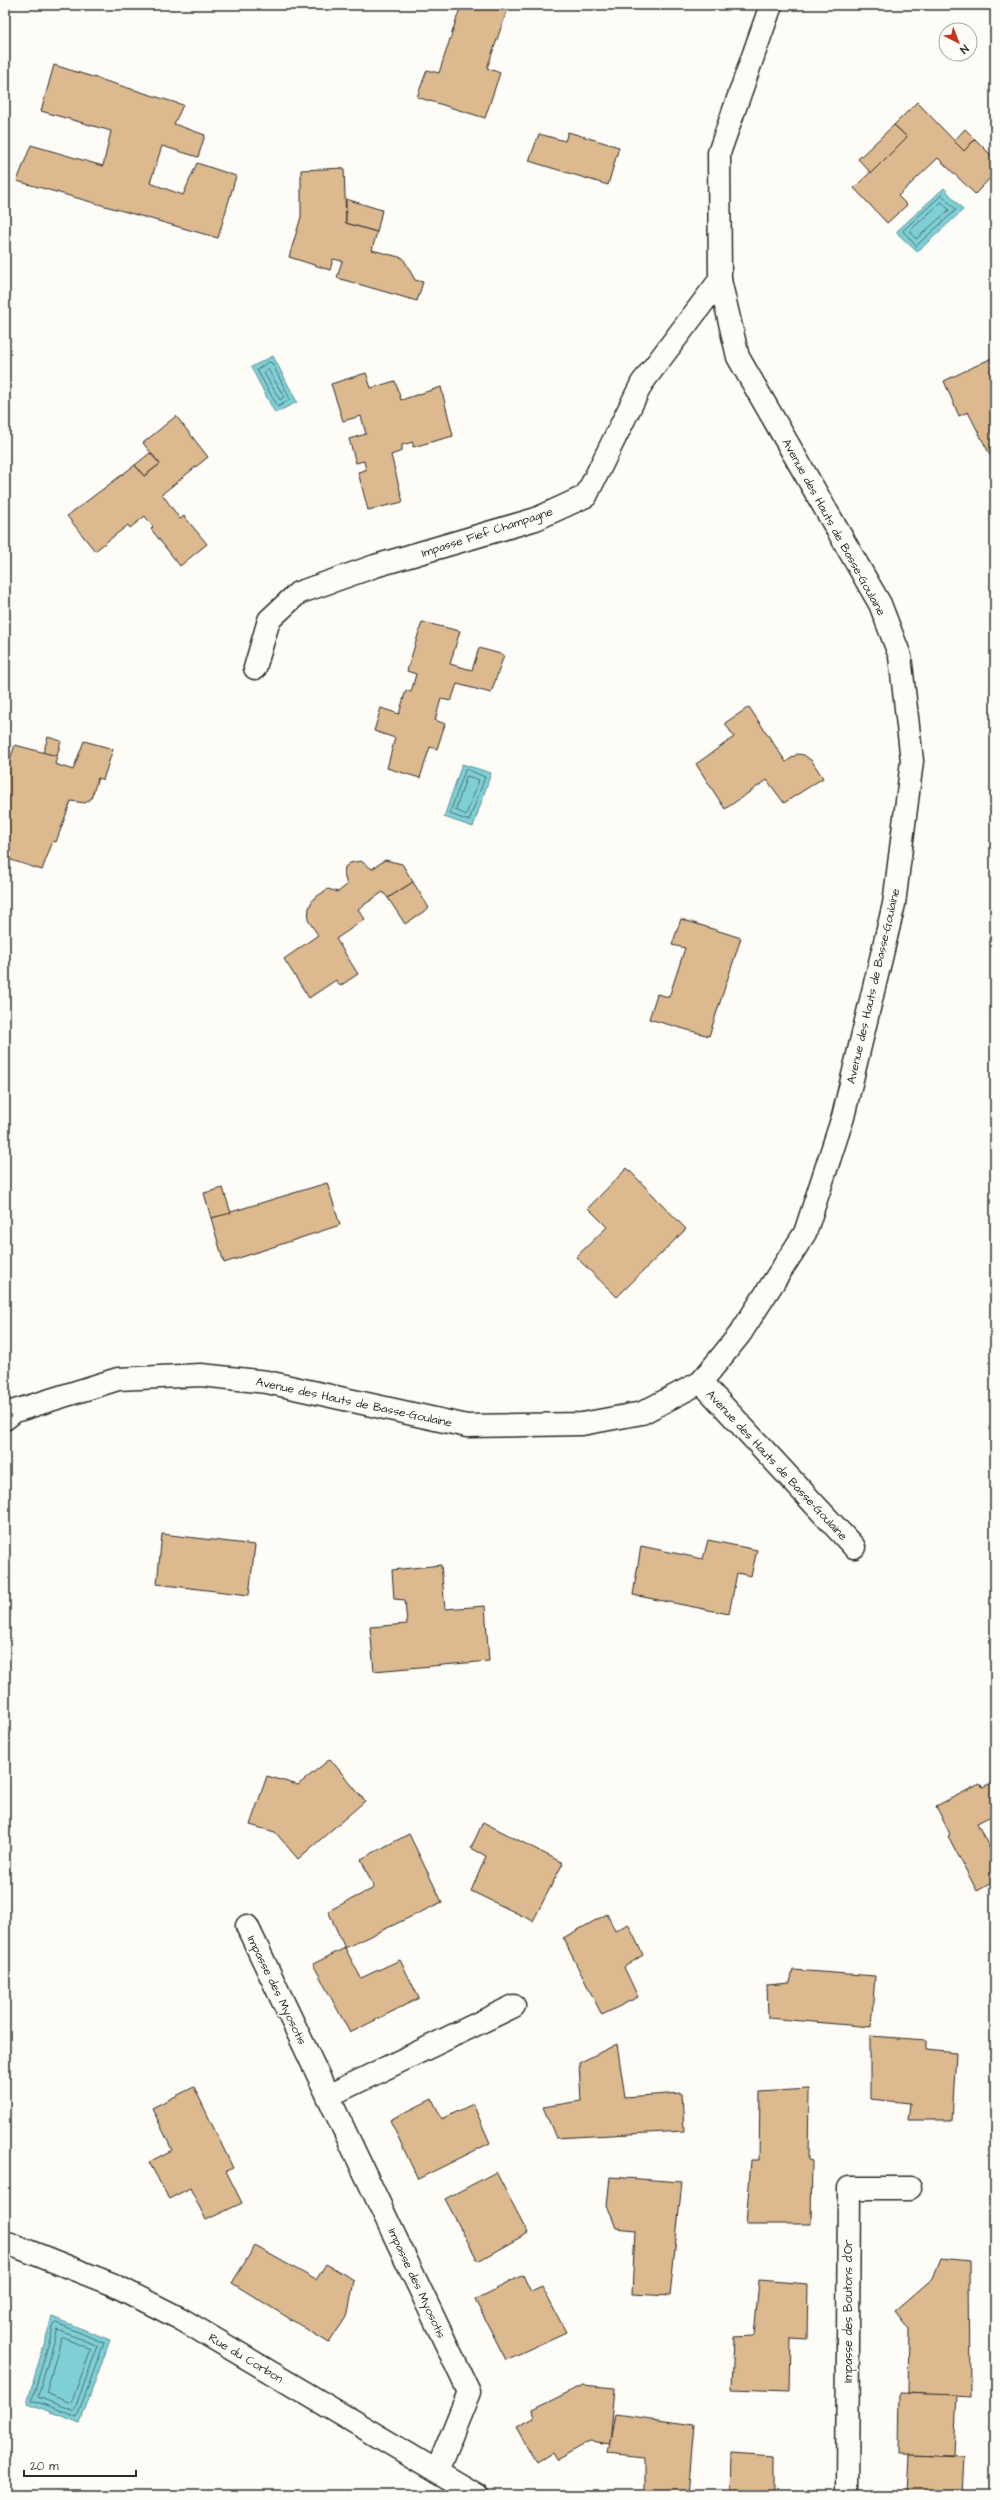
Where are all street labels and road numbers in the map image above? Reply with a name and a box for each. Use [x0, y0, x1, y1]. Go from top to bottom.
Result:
street label: Avenue des Hauts de Basse-Goulaine [778, 436, 890, 619]
street label: Impasse Fief Champagne [419, 503, 556, 563]
street label: Avenue des Hauts de Basse-Goulaine [843, 886, 904, 1086]
street label: Avenue des Hauts de Basse-Goulaine [254, 1373, 454, 1432]
street label: Avenue des Hauts de Basse-Goulaine [702, 1386, 851, 1545]
street label: Impasse des Myosotis [242, 1933, 310, 2048]
street label: Impasse des Myosotis [383, 2225, 449, 2341]
street label: Impasse des Boutons d'Or [840, 2239, 857, 2383]
street label: Rue du Corbon [205, 2329, 286, 2387]

